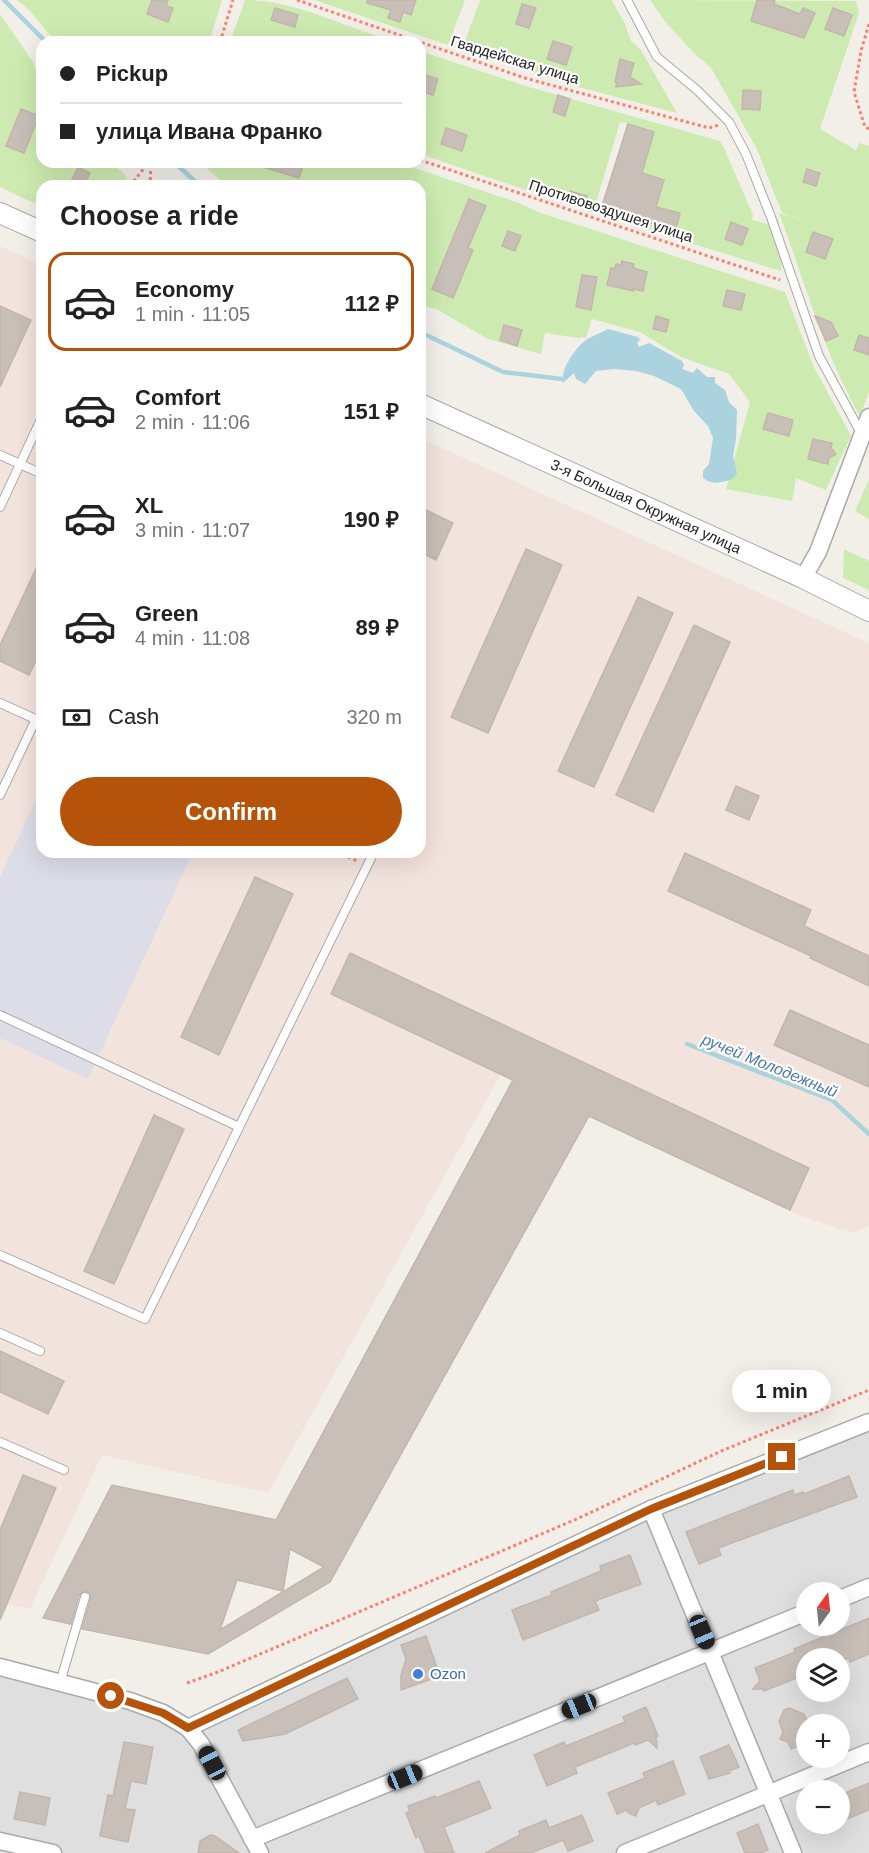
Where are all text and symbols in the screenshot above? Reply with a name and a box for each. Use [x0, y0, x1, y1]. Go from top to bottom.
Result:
street label: Гвардейская улица [449, 32, 582, 87]
text: Pickup [96, 61, 168, 86]
text: улица Ивана Франко [96, 119, 322, 144]
street label: Противовоздушея улица [527, 176, 696, 245]
text: Choose a ride [60, 201, 239, 231]
icon: car [63, 275, 117, 329]
text: Economy [135, 277, 234, 302]
text: 112 ₽ [345, 291, 399, 316]
text: 1 min · 11:05 [135, 303, 250, 325]
icon: car [63, 383, 117, 437]
text: Comfort [135, 385, 221, 410]
text: 151 ₽ [343, 399, 399, 424]
text: 2 min · 11:06 [135, 411, 250, 433]
street label: 3-я Большая Окружная улица [548, 456, 744, 557]
icon: car [63, 491, 117, 545]
text: XL [135, 493, 163, 518]
text: 190 ₽ [343, 507, 399, 532]
text: 3 min · 11:07 [135, 519, 250, 541]
icon: car [63, 599, 117, 653]
text: Green [135, 601, 199, 626]
text: 89 ₽ [356, 615, 399, 640]
text: 4 min · 11:08 [135, 627, 250, 649]
icon: cash [60, 701, 93, 734]
text: Cash [108, 704, 159, 729]
text: 320 m [346, 706, 402, 728]
button: Confirm [60, 777, 402, 846]
water label: ручей Молодежный [699, 1030, 840, 1100]
callout: 1 min [732, 1370, 832, 1412]
text: 1 min [755, 1380, 808, 1402]
route end [768, 1443, 795, 1470]
north arrow [796, 1582, 850, 1636]
map controls [796, 1582, 850, 1834]
car [687, 1612, 717, 1652]
button: layers [796, 1648, 850, 1702]
place label: Ozon [430, 1665, 466, 1682]
marker: Ozon [411, 1667, 425, 1681]
route start [97, 1682, 124, 1709]
car [559, 1691, 599, 1721]
button: + [796, 1714, 850, 1768]
car [196, 1743, 228, 1783]
car [385, 1762, 425, 1792]
button: − [796, 1780, 850, 1834]

